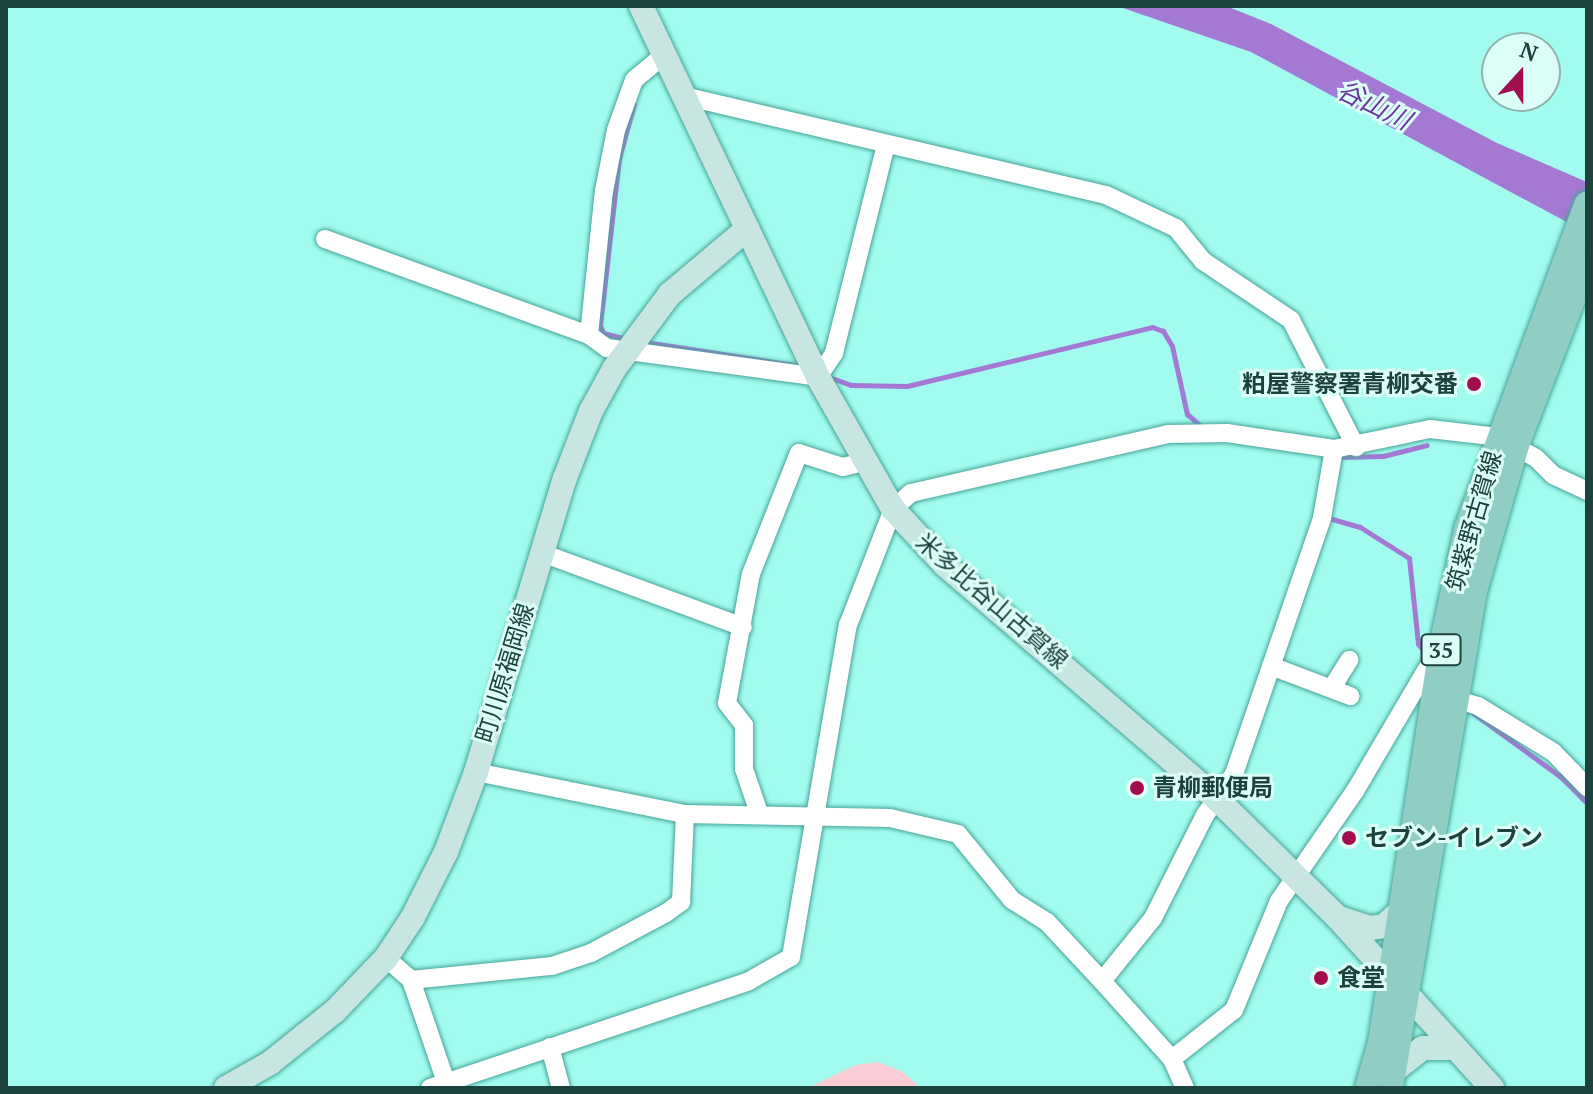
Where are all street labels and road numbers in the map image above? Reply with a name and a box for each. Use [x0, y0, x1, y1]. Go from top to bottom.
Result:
street label: 筑紫野古賀線 [1440, 448, 1508, 594]
street label: 米多比谷山古賀線 [910, 527, 1074, 675]
street label: 町川原福岡線 [470, 600, 540, 746]
road number: 35 [1419, 632, 1463, 668]

